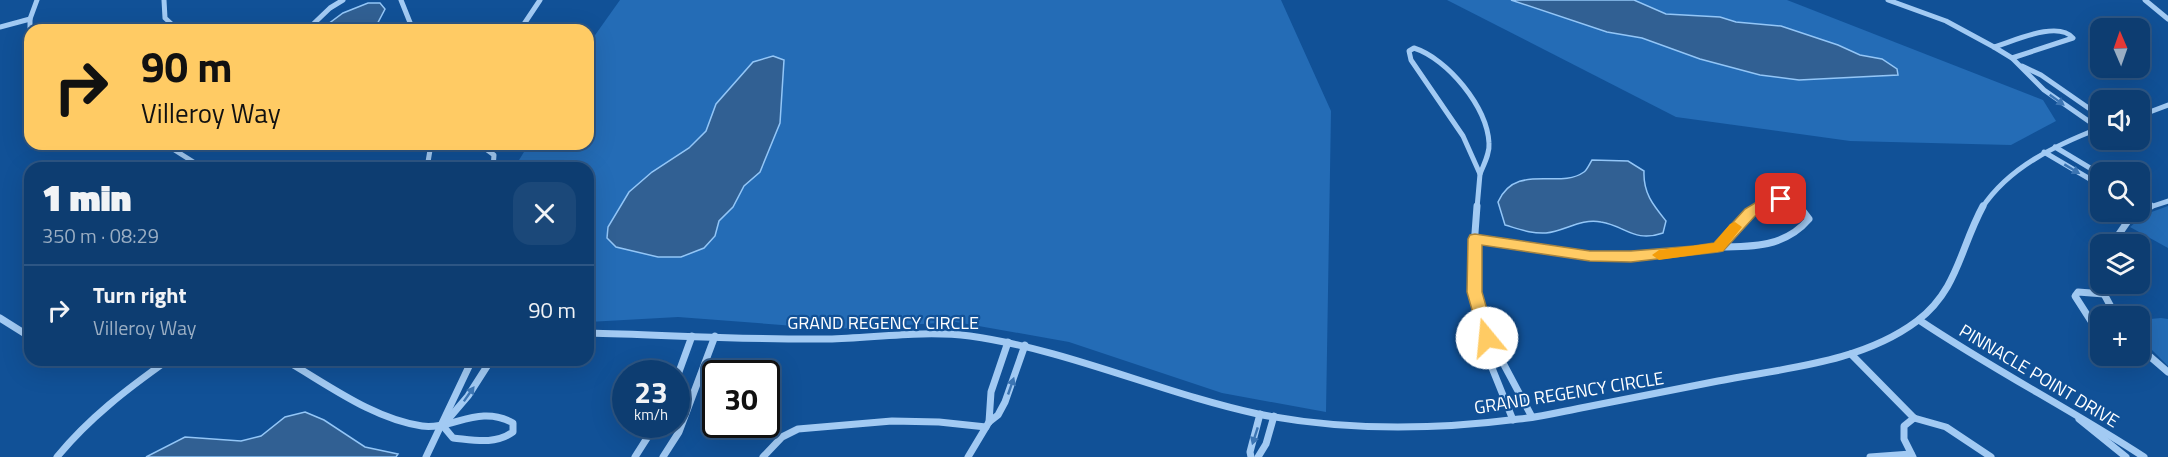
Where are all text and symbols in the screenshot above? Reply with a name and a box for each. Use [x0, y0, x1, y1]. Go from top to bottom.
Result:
north arrow [2090, 18, 2150, 78]
map controls [2090, 18, 2150, 366]
text: 90 m [141, 34, 233, 98]
icon: right [42, 48, 120, 126]
button: sound [2090, 90, 2150, 150]
text: Villeroy Way [141, 92, 281, 133]
one-way arrow [2049, 94, 2065, 106]
button: search [2090, 162, 2150, 222]
one-way arrow [2064, 163, 2080, 174]
text: 1 min [42, 170, 131, 225]
pin [1755, 173, 1806, 224]
button: close [513, 182, 576, 245]
icon: arrive [1764, 182, 1797, 215]
text: 350 m · 08:29 [42, 220, 159, 251]
button: layers [2090, 234, 2150, 294]
text: Turn right [93, 278, 187, 312]
text: 90 m [528, 293, 576, 327]
icon: right [42, 294, 75, 327]
position arrow [1455, 306, 1519, 370]
button: + [2090, 306, 2150, 366]
street label: GRAND REGENCY CIRCLE [787, 309, 979, 336]
text: Villeroy Way [93, 312, 197, 343]
street label: PINNACLE POINT DRIVE [1954, 317, 2124, 434]
speed limit sign: 30 [702, 360, 780, 438]
street label: GRAND REGENCY CIRCLE [1472, 364, 1666, 421]
text: 23 [634, 369, 668, 415]
one-way arrow [1007, 377, 1017, 395]
one-way arrow [463, 386, 474, 403]
text: km/h [634, 403, 668, 426]
one-way arrow [1250, 427, 1259, 445]

